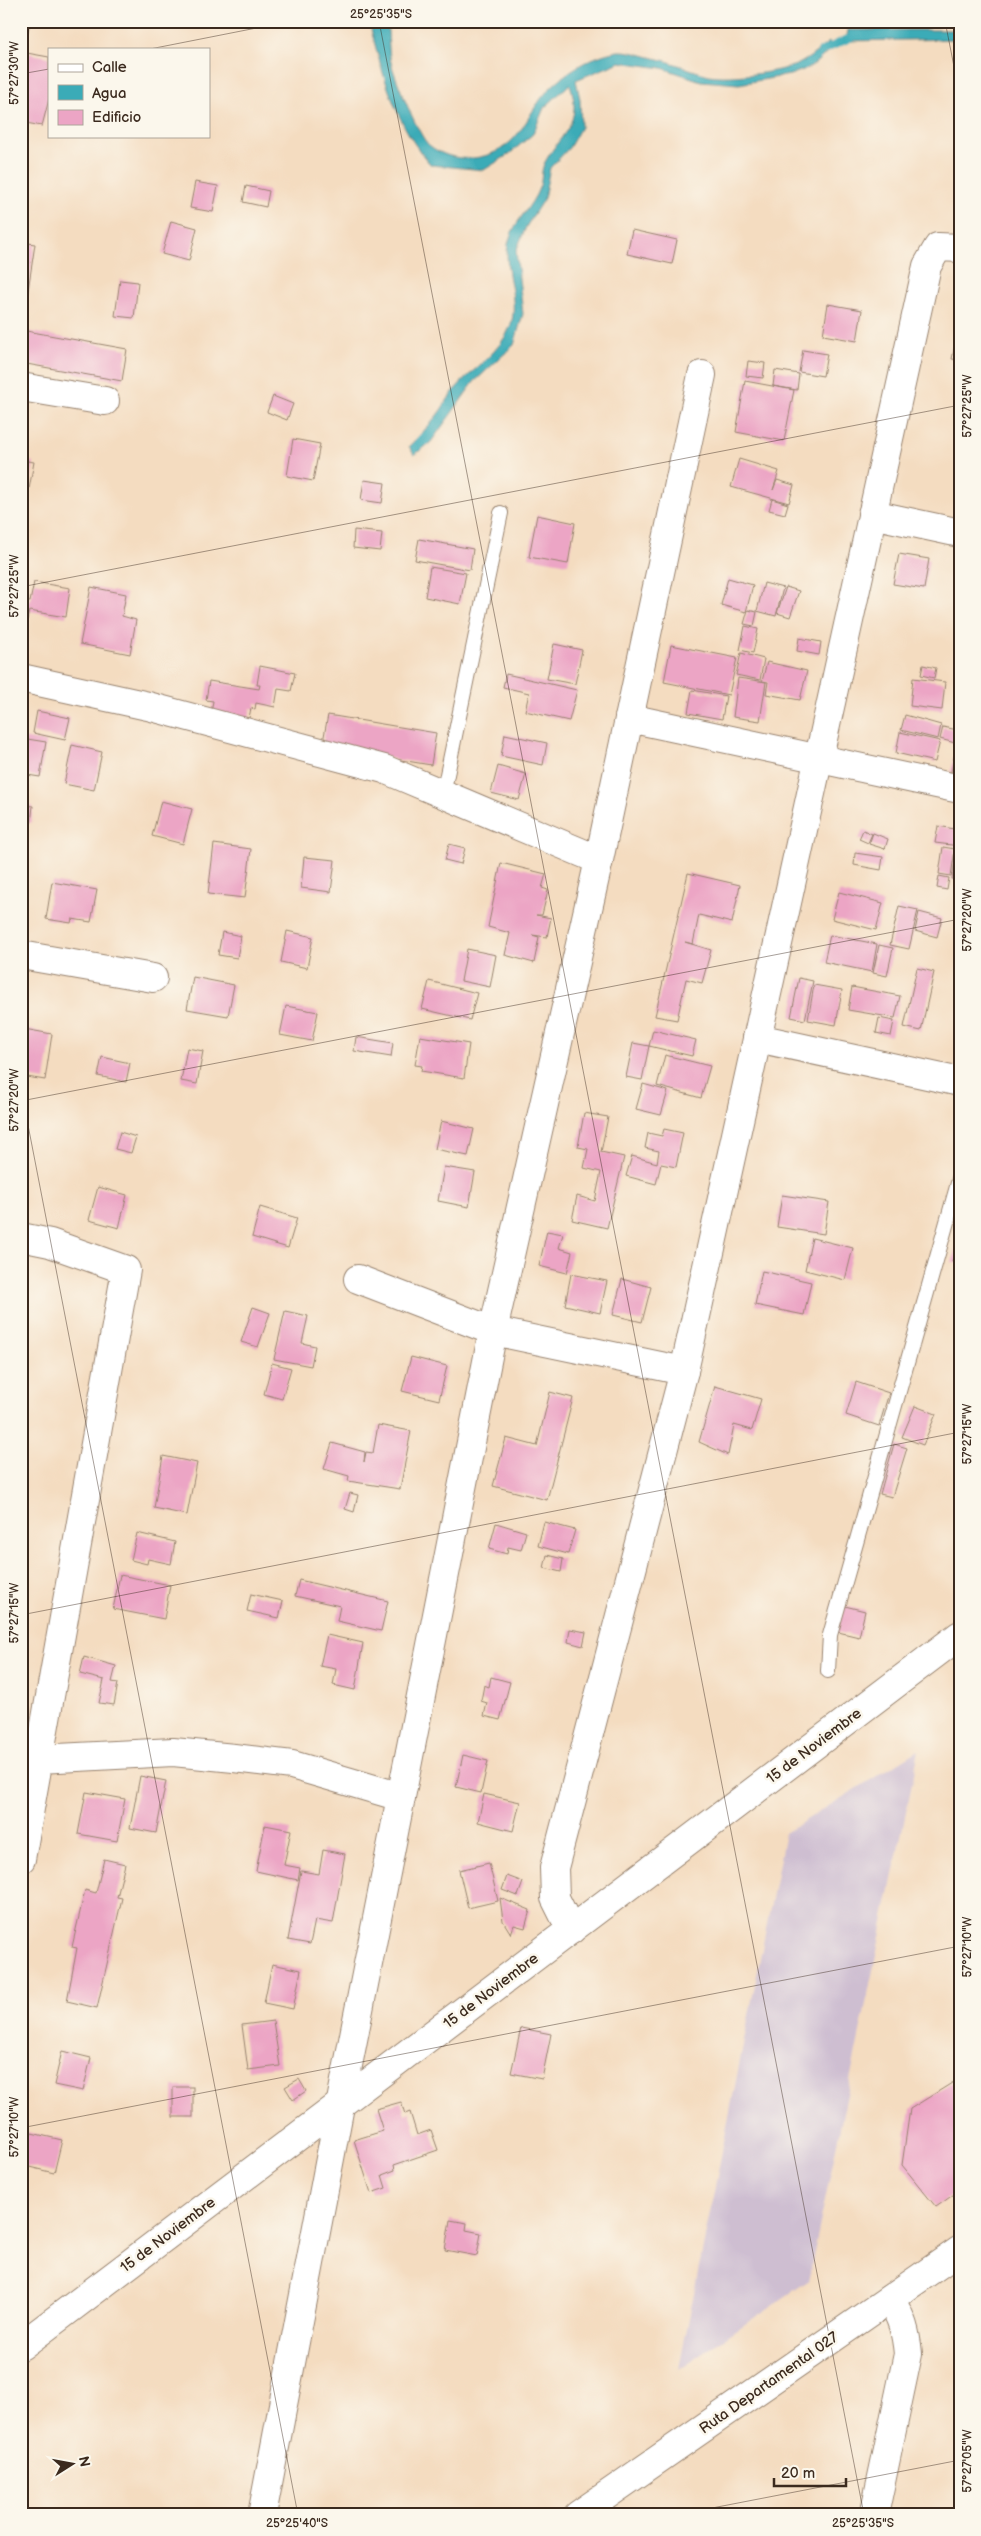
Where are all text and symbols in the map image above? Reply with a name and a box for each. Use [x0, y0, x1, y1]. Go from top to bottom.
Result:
text: 25°25'35"S [350, 7, 412, 22]
text: 57°27'30"W [7, 41, 22, 105]
legend [48, 48, 210, 138]
text: Calle [92, 58, 127, 77]
text: Agua [92, 84, 126, 103]
text: Edificio [92, 108, 141, 127]
text: 57°27'25"W [960, 374, 975, 438]
text: 57°27'25"W [7, 554, 22, 618]
text: 57°27'20"W [960, 888, 975, 952]
text: 57°27'20"W [7, 1068, 22, 1132]
text: 57°27'15"W [960, 1403, 975, 1464]
text: 57°27'15"W [7, 1582, 22, 1643]
street label: 15 de Noviembre [763, 1704, 865, 1788]
text: 57°27'10"W [960, 1916, 975, 1978]
street label: 15 de Noviembre [440, 1949, 542, 2033]
text: 57°27'10"W [7, 2096, 22, 2158]
street label: 15 de Noviembre [117, 2193, 219, 2277]
street label: Ruta Departamental 027 [696, 2327, 843, 2438]
text: 57°27'05"W [960, 2429, 975, 2493]
north arrow [48, 2438, 98, 2488]
text: N [75, 2455, 94, 2468]
scale bar [774, 2456, 846, 2488]
text: 20 m [781, 2464, 815, 2483]
text: 25°25'40"S [266, 2516, 328, 2531]
text: 25°25'35"S [832, 2516, 894, 2531]

